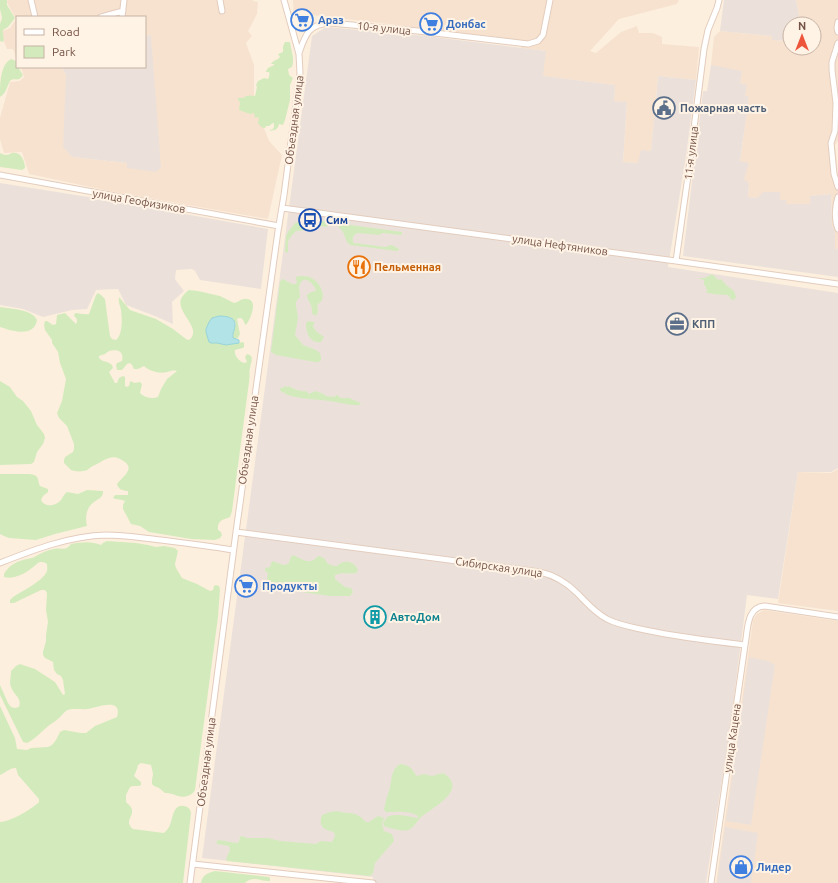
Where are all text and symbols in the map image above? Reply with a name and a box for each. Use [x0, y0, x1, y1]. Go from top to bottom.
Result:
supermarket icon: Араз [289, 7, 315, 33]
supermarket icon: Донбас [418, 11, 444, 37]
place label: Араз [318, 14, 344, 26]
legend [16, 16, 146, 68]
north arrow [782, 16, 822, 56]
place label: Донбас [446, 18, 486, 30]
street label: 10-я улица [356, 19, 412, 37]
text: N [798, 20, 806, 32]
text: Road [52, 25, 80, 38]
text: Park [52, 45, 76, 58]
street label: Объездная улица [283, 75, 305, 165]
public building icon: Пожарная часть [651, 95, 677, 121]
place label: Пожарная часть [680, 102, 766, 114]
street label: 11-я улица [682, 125, 700, 181]
street label: улица Геофизиков [92, 187, 186, 215]
bus stop icon: Сим [297, 207, 323, 233]
place label: Сим [326, 214, 348, 226]
street label: улица Нефтяников [511, 232, 609, 258]
restaurant icon: Пельменная [346, 254, 372, 280]
place label: Пельменная [374, 261, 441, 273]
office icon: КПП [664, 311, 690, 337]
place label: КПП [692, 318, 715, 330]
street label: Объездная улица [236, 395, 260, 485]
street label: Сибирская улица [455, 555, 543, 579]
supermarket icon: Продукты [233, 573, 259, 599]
place label: Продукты [262, 580, 317, 592]
building icon: АвтоДом [362, 604, 388, 630]
place label: АвтоДом [390, 611, 440, 623]
street label: улица Кацена [721, 703, 743, 773]
street label: Объездная улица [195, 717, 217, 807]
shop icon: Лидер [728, 854, 754, 880]
place label: Лидер [756, 861, 792, 873]

